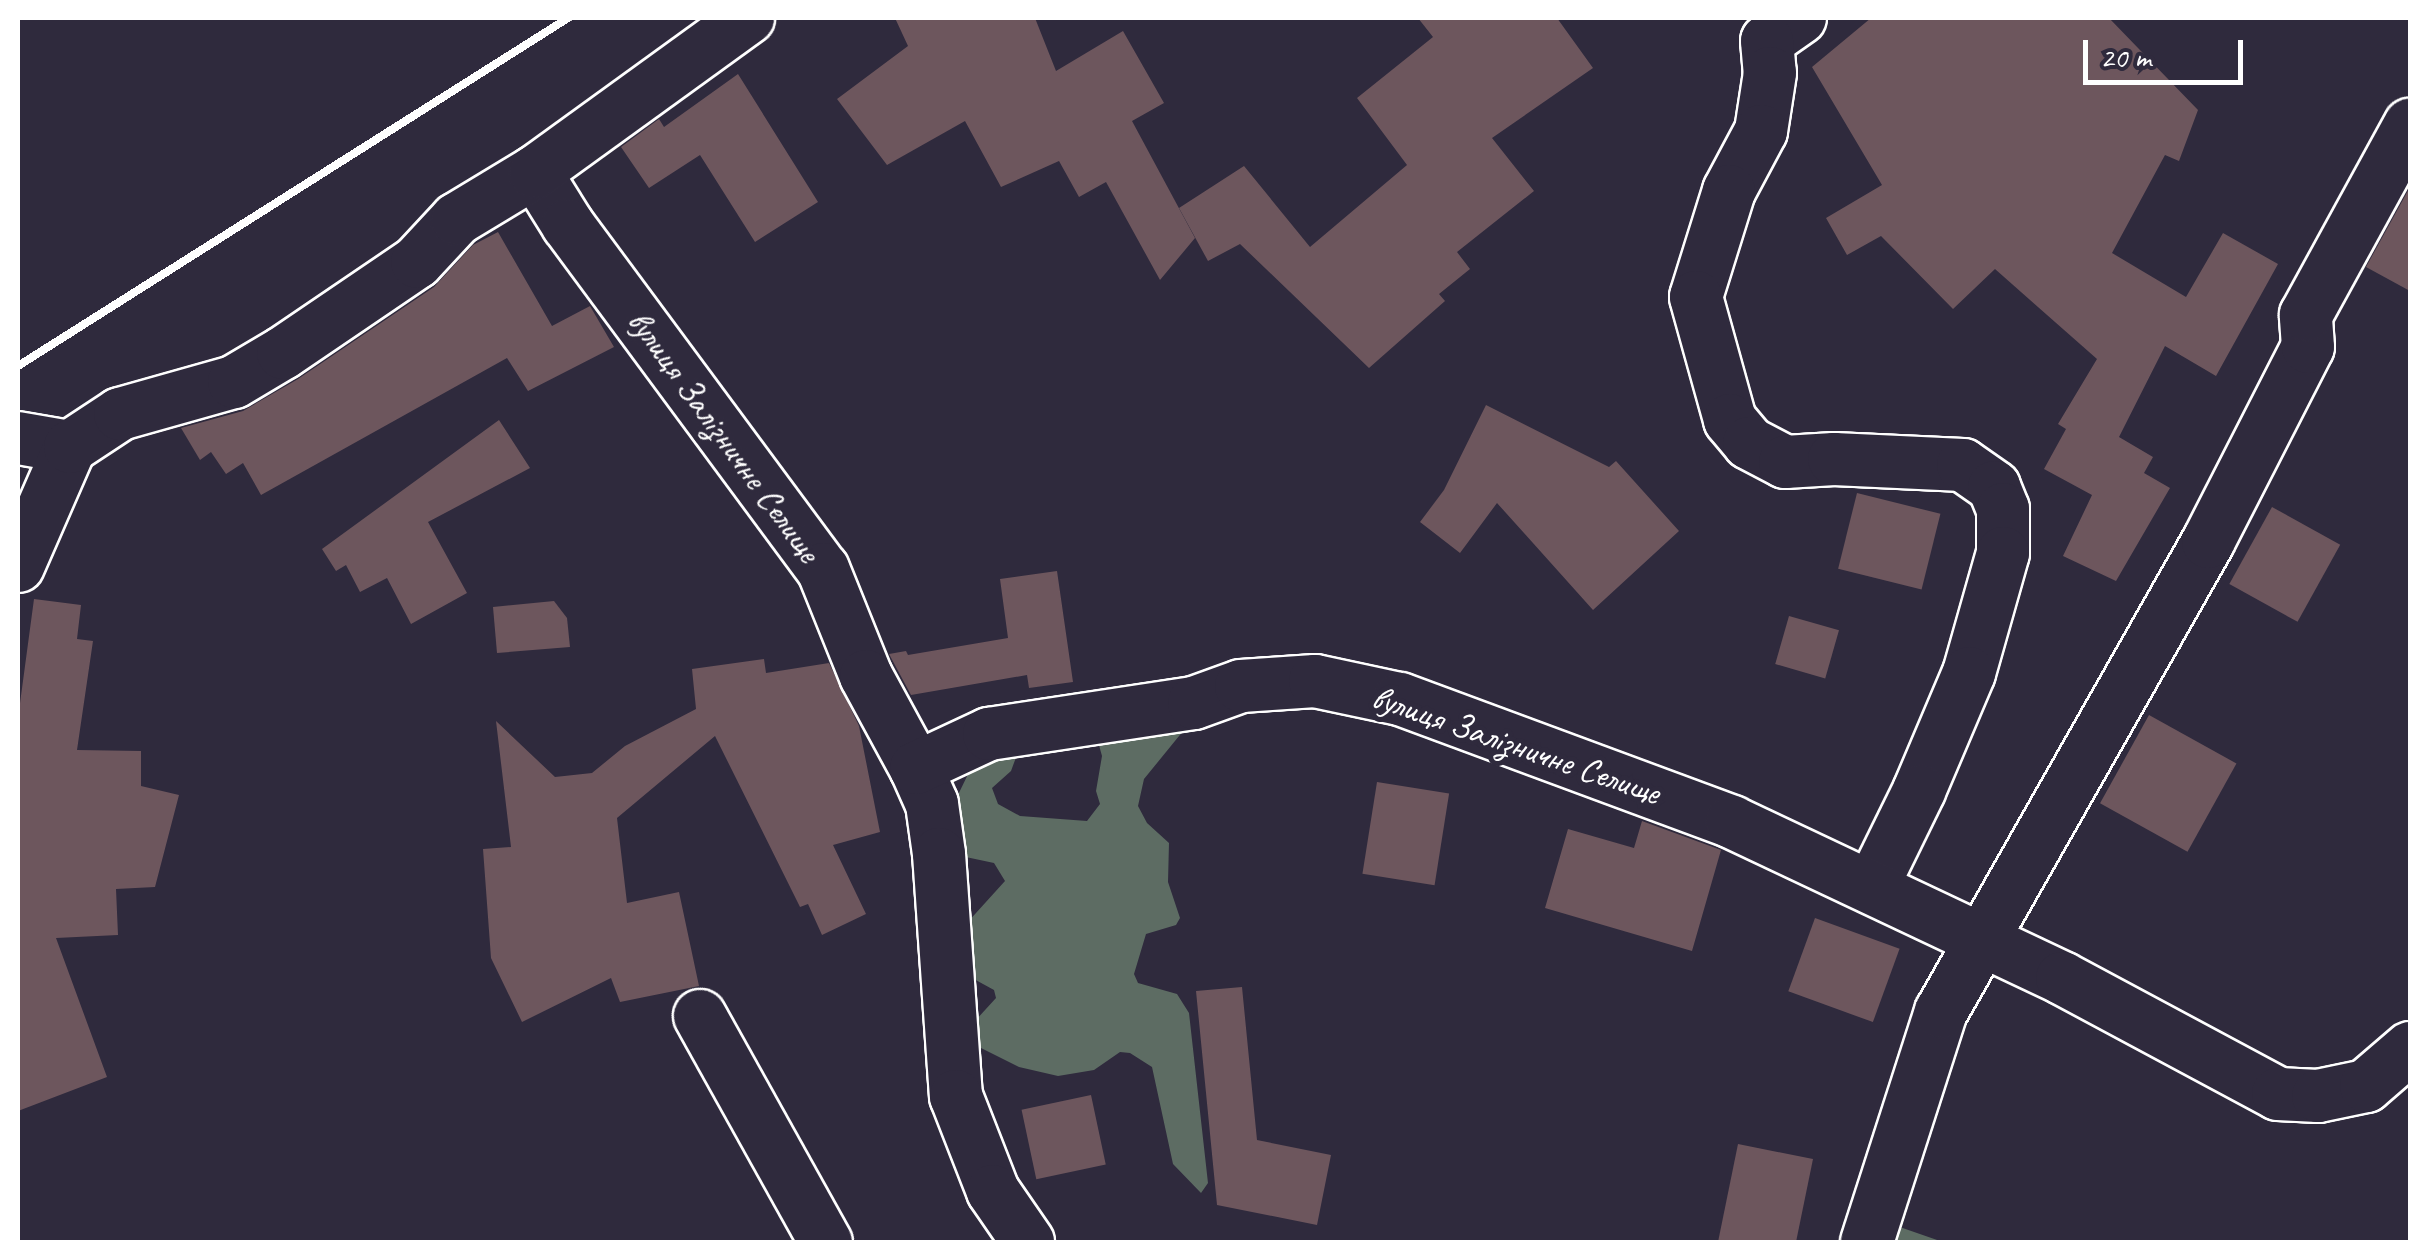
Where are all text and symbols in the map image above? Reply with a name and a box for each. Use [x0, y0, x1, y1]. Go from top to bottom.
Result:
scale bar [2088, 20, 2248, 82]
text: 20 m [2100, 38, 2151, 76]
street label: вулиця Залізничне Селище [617, 299, 831, 573]
street label: вулиця Залізничне Селище [1364, 675, 1668, 815]

